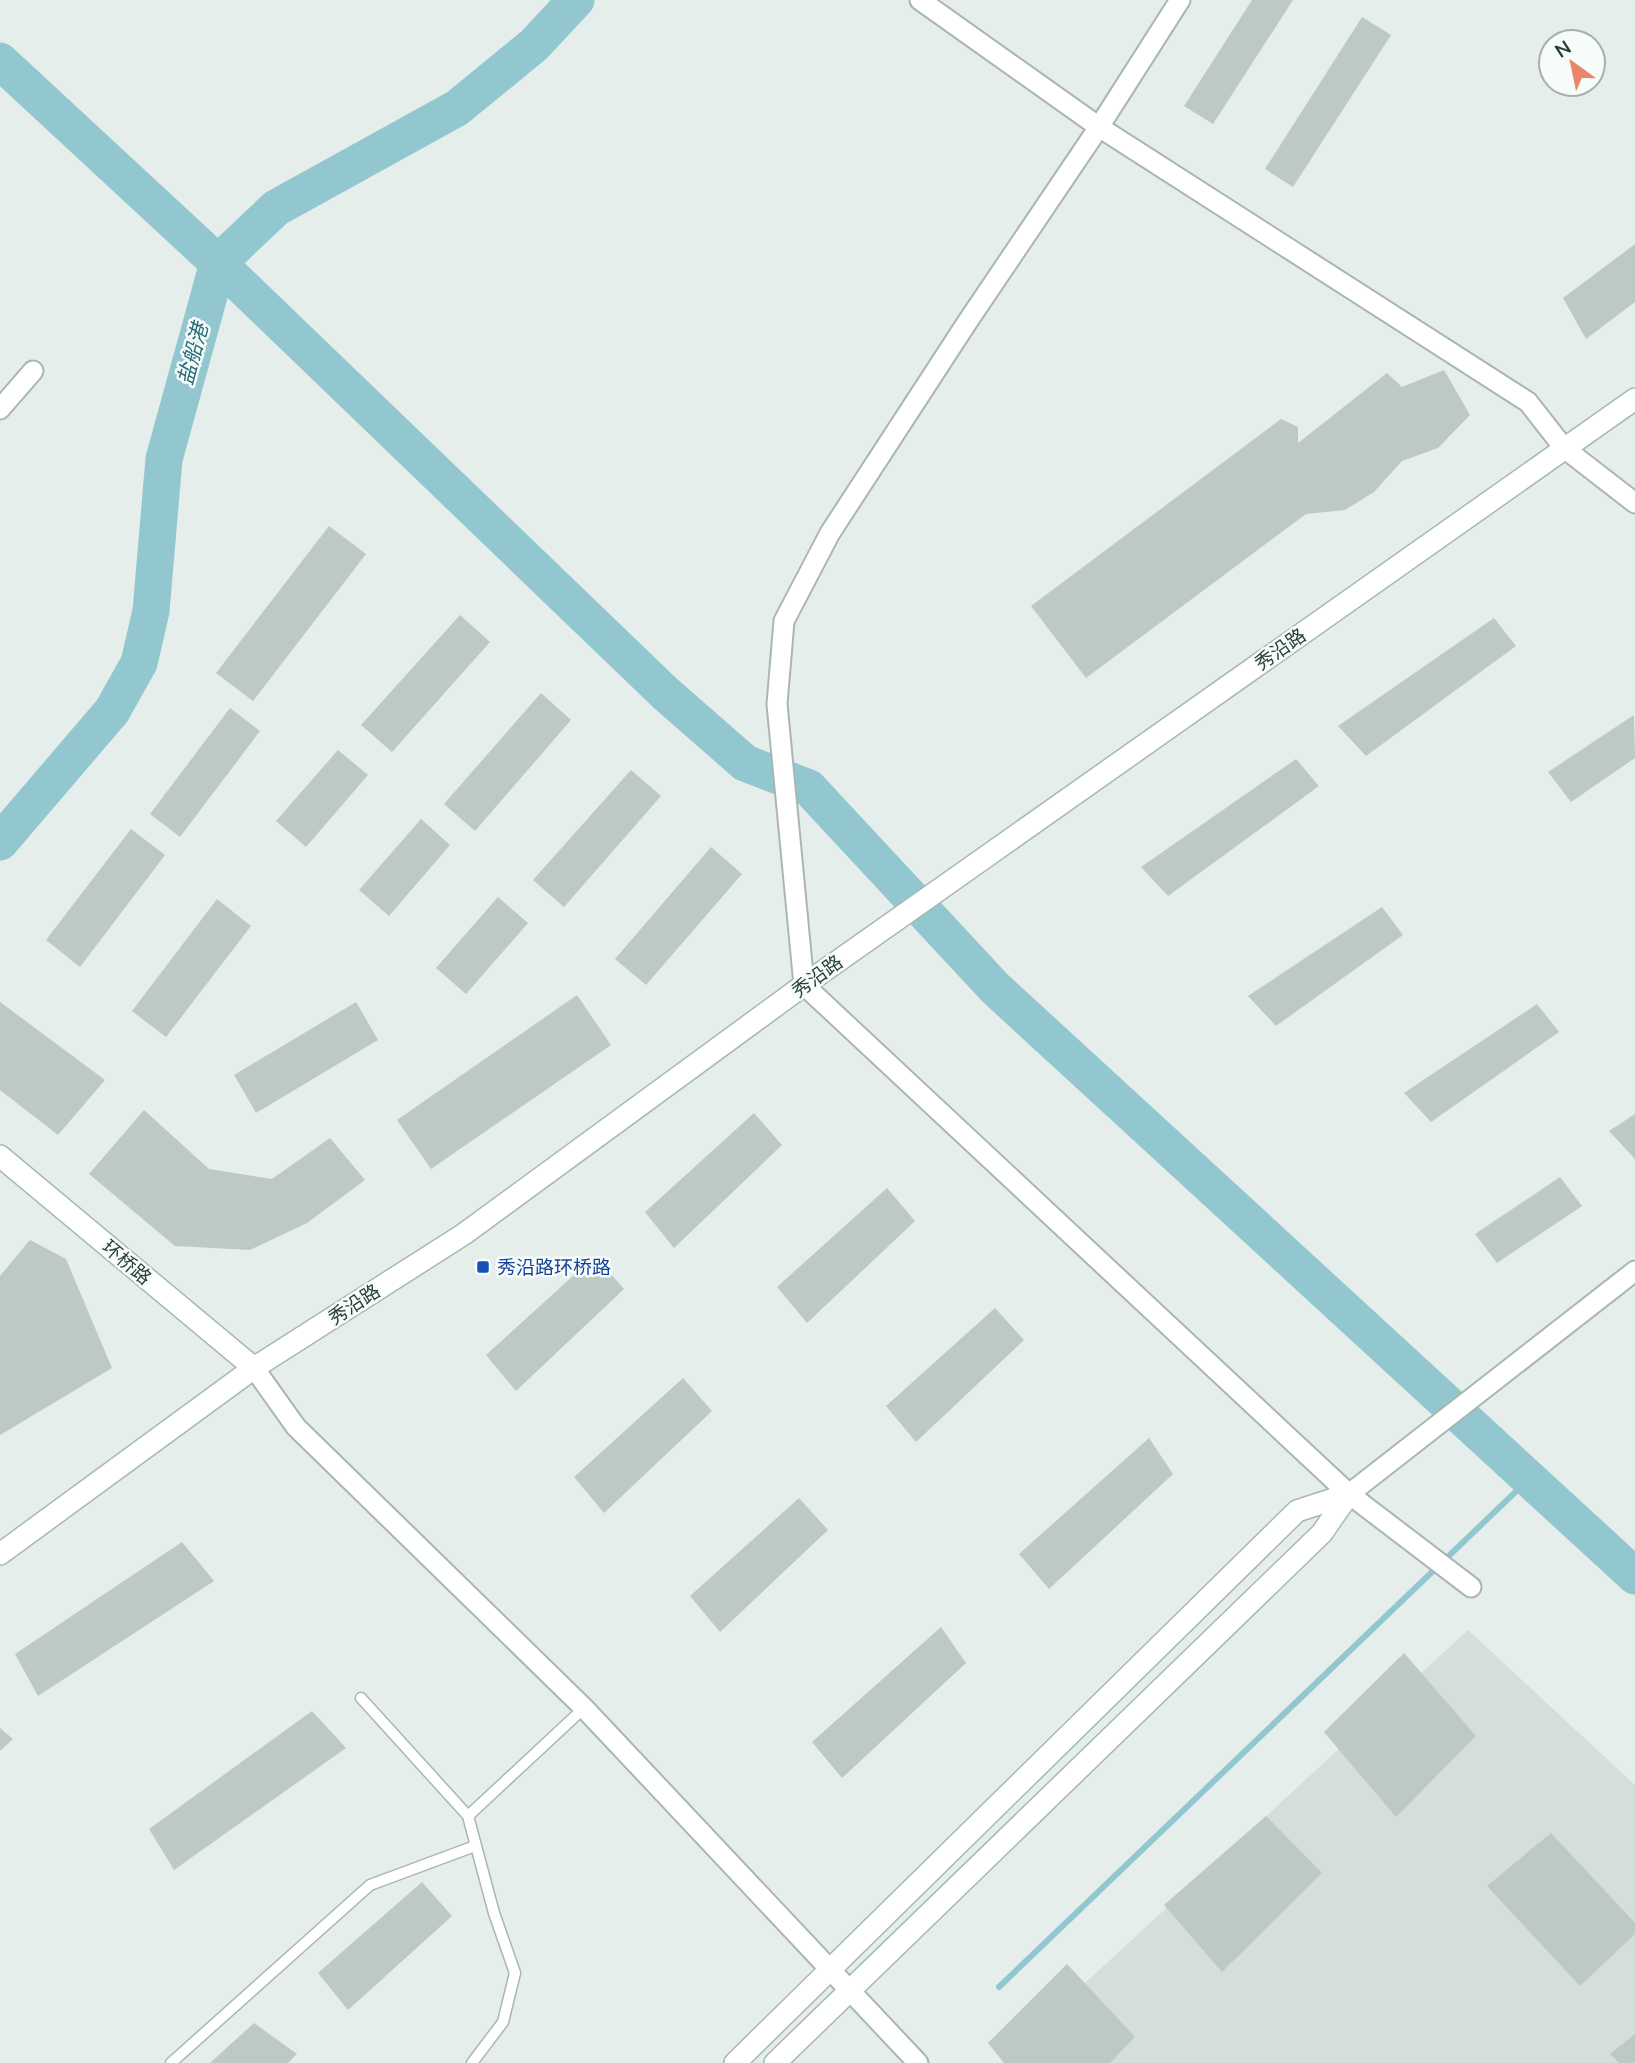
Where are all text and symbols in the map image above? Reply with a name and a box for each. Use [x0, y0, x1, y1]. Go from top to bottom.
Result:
north arrow [1537, 28, 1607, 98]
text: N [1550, 35, 1575, 63]
water label: 盐船港 [171, 317, 214, 388]
street label: 秀沿路 [1250, 623, 1310, 675]
street label: 秀沿路 [787, 950, 847, 1002]
street label: 环桥路 [97, 1234, 157, 1290]
place label: 秀沿路环桥路 [497, 1255, 611, 1279]
marker: 秀沿路环桥路 [475, 1259, 491, 1275]
street label: 秀沿路 [324, 1278, 384, 1330]

